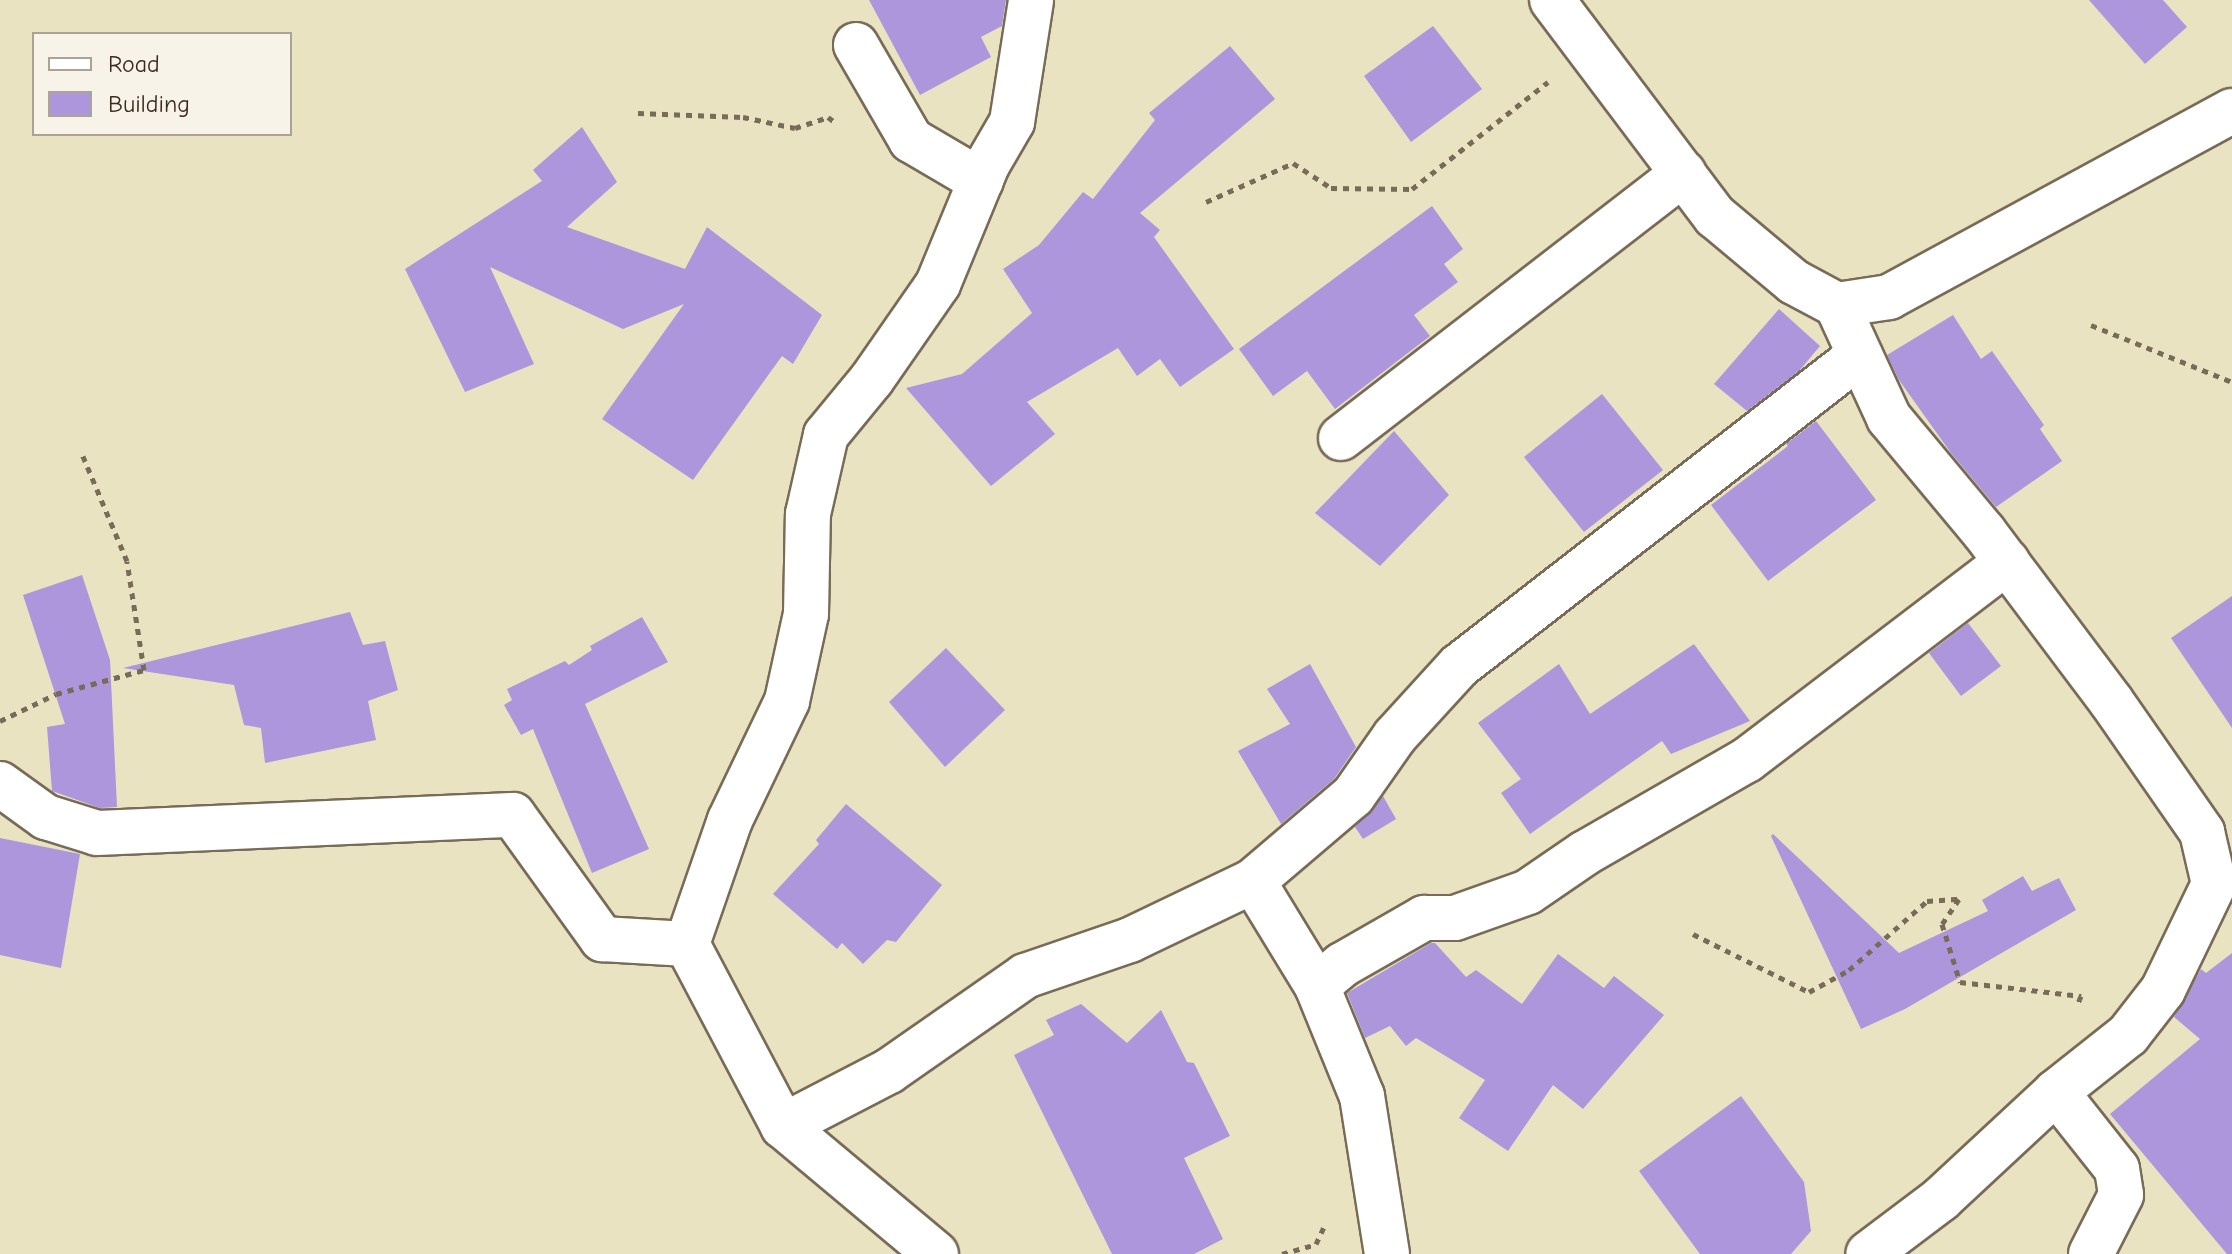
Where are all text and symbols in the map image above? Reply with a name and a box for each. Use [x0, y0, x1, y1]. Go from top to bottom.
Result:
legend [32, 32, 292, 136]
text: Road [108, 50, 160, 78]
text: Building [108, 90, 190, 118]

